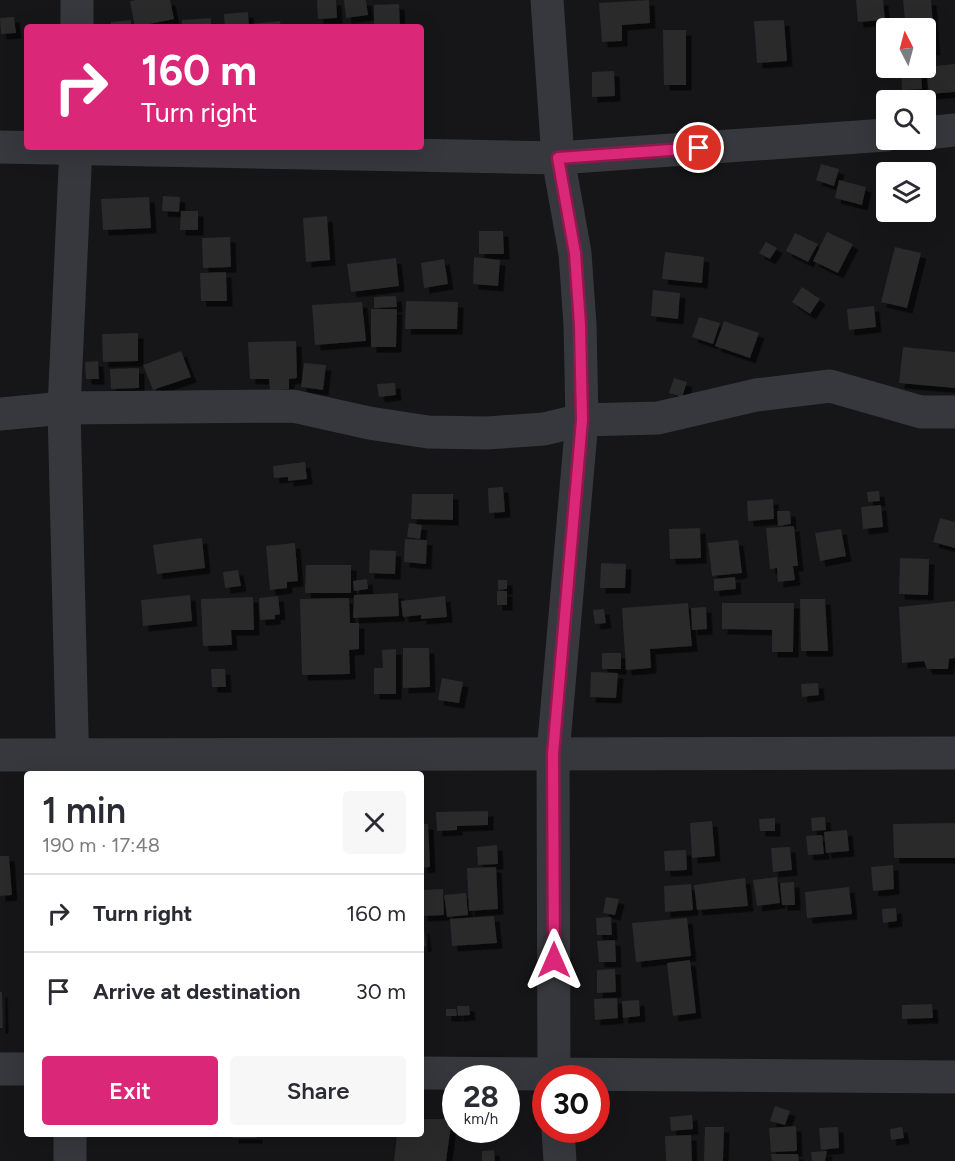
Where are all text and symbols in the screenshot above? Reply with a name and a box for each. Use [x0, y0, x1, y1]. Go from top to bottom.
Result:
north arrow [876, 18, 936, 78]
map controls [876, 18, 936, 222]
text: 160 m [141, 45, 257, 96]
icon: right [42, 48, 120, 126]
button: search [876, 90, 936, 150]
text: Turn right [141, 96, 257, 129]
pin [673, 122, 724, 173]
icon: arrive [682, 131, 715, 164]
button: layers [876, 162, 936, 222]
text: 1 min [42, 789, 126, 832]
button: close [343, 791, 406, 854]
text: 190 m · 17:48 [42, 833, 160, 857]
icon: right [42, 897, 75, 930]
text: Turn right [93, 900, 192, 927]
text: 160 m [346, 900, 406, 927]
position arrow [522, 928, 586, 992]
icon: arrive [42, 975, 75, 1008]
text: Arrive at destination [93, 978, 301, 1005]
text: 30 m [356, 978, 406, 1005]
button: Exit [42, 1056, 218, 1125]
button: Share [230, 1056, 406, 1125]
speed limit sign: 30 [532, 1065, 610, 1143]
text: 28 [463, 1078, 499, 1115]
text: km/h [464, 1110, 498, 1128]

